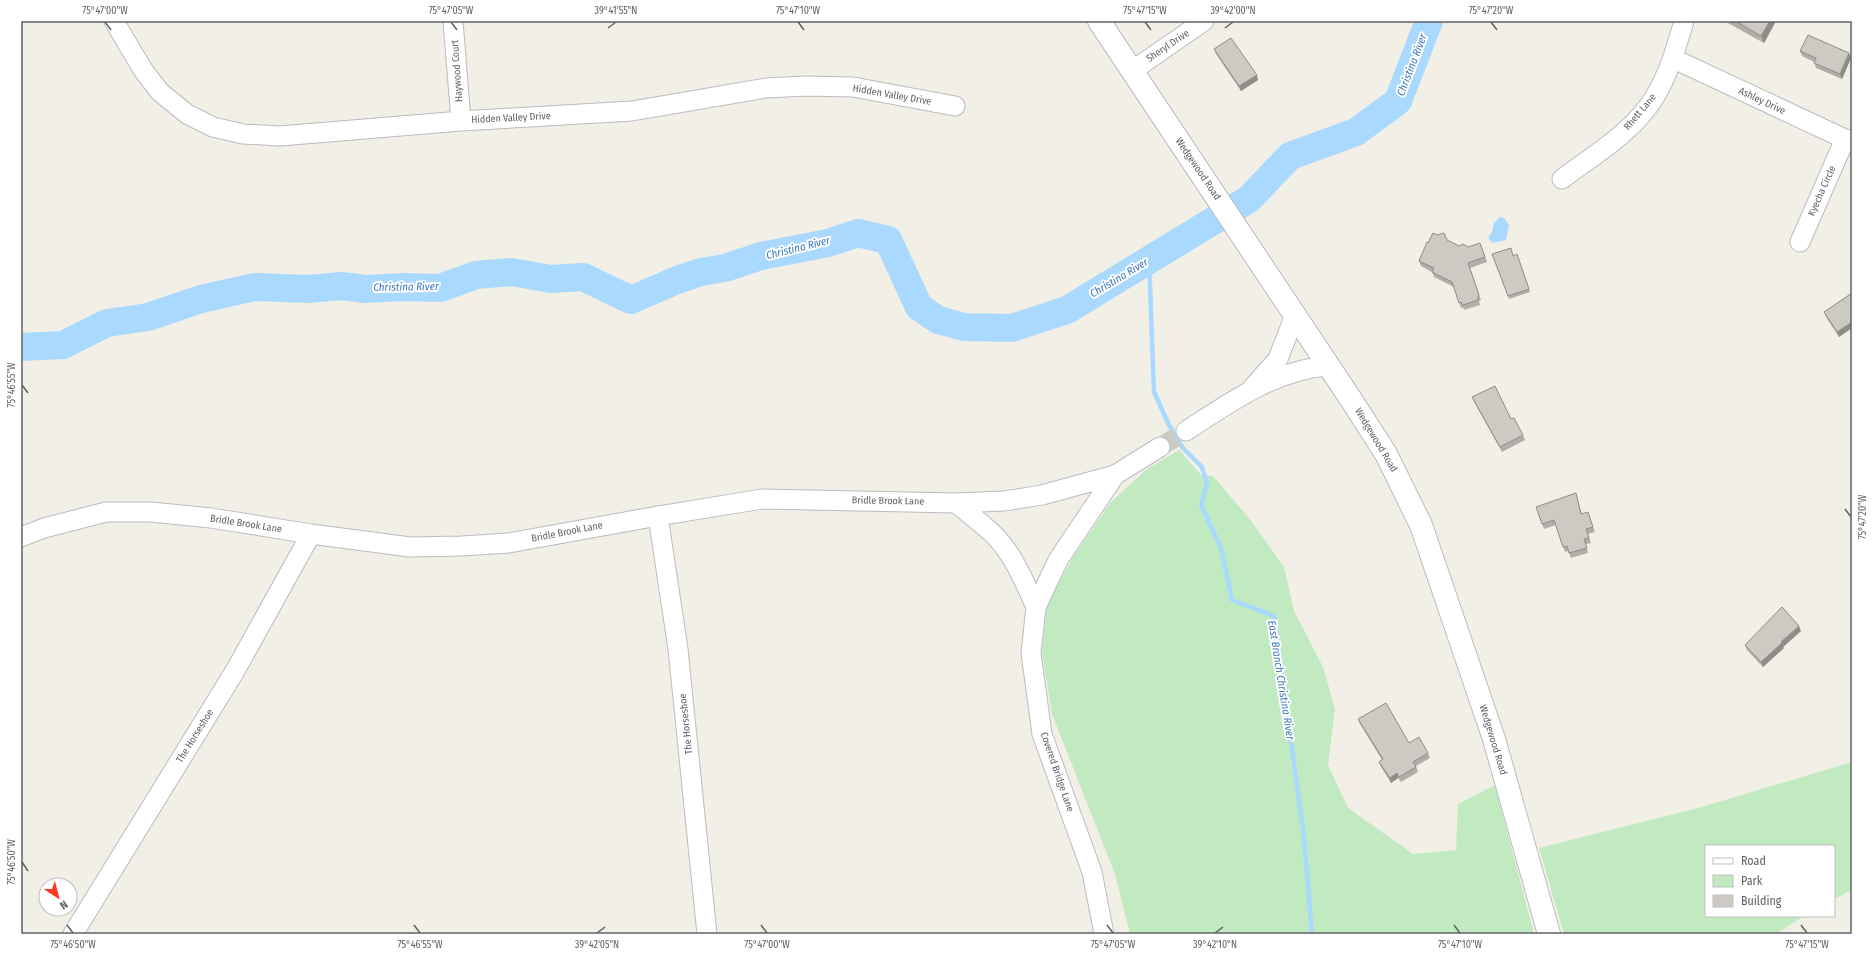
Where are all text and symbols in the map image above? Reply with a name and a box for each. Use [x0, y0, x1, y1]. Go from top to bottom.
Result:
text: 75°47'00"W [82, 5, 128, 17]
text: 75°47'05"W [429, 5, 474, 17]
text: 39°41'55"N [595, 5, 637, 17]
text: 75°47'10"W [776, 5, 821, 17]
text: 75°47'15"W [1123, 5, 1167, 17]
text: 39°42'00"N [1210, 5, 1256, 17]
text: 75°47'20"W [1469, 5, 1514, 17]
street label: Sheryl Drive [1144, 27, 1192, 65]
water label: Christina River [1394, 31, 1430, 98]
street label: Haywood Court [449, 39, 465, 102]
street label: Hidden Valley Drive [852, 82, 932, 108]
street label: Ashley Drive [1737, 85, 1787, 117]
street label: Rhett Lane [1621, 91, 1659, 133]
street label: Hidden Valley Drive [471, 110, 551, 126]
street label: Wedgewood Road [1173, 136, 1223, 202]
street label: Kyecha Circle [1806, 164, 1838, 218]
water label: Christina River [765, 233, 832, 262]
water label: Christina River [1088, 255, 1151, 300]
water label: Christina River [373, 280, 440, 294]
text: 75°46'55"W [6, 362, 18, 407]
street label: Wedgewood Road [1352, 406, 1400, 474]
street label: Bridle Brook Lane [852, 494, 924, 508]
text: 75°47'20"W [1857, 494, 1869, 539]
street label: Bridle Brook Lane [209, 512, 283, 536]
street label: Bridle Brook Lane [530, 519, 604, 545]
water label: East Branch Christina River [1265, 619, 1297, 742]
street label: The Horseshoe [677, 693, 695, 755]
street label: Wedgewood Road [1477, 703, 1509, 777]
street label: The Horseshoe [174, 707, 216, 765]
street label: Covered Bridge Lane [1038, 731, 1076, 813]
text: 75°46'50"W [6, 839, 18, 885]
legend [1705, 845, 1835, 917]
text: Road [1741, 854, 1766, 868]
text: Park [1741, 874, 1763, 888]
north arrow [38, 877, 78, 917]
text: Building [1741, 894, 1782, 908]
text: N [57, 897, 70, 912]
text: 75°46'50"W [50, 939, 96, 951]
text: 75°46'55"W [398, 939, 443, 951]
text: 39°42'05"N [575, 939, 619, 951]
text: 75°47'00"W [744, 939, 790, 951]
text: 75°47'05"W [1091, 939, 1136, 951]
text: 39°42'10"N [1193, 939, 1237, 951]
text: 75°47'10"W [1438, 939, 1483, 951]
text: 75°47'15"W [1785, 939, 1829, 951]

